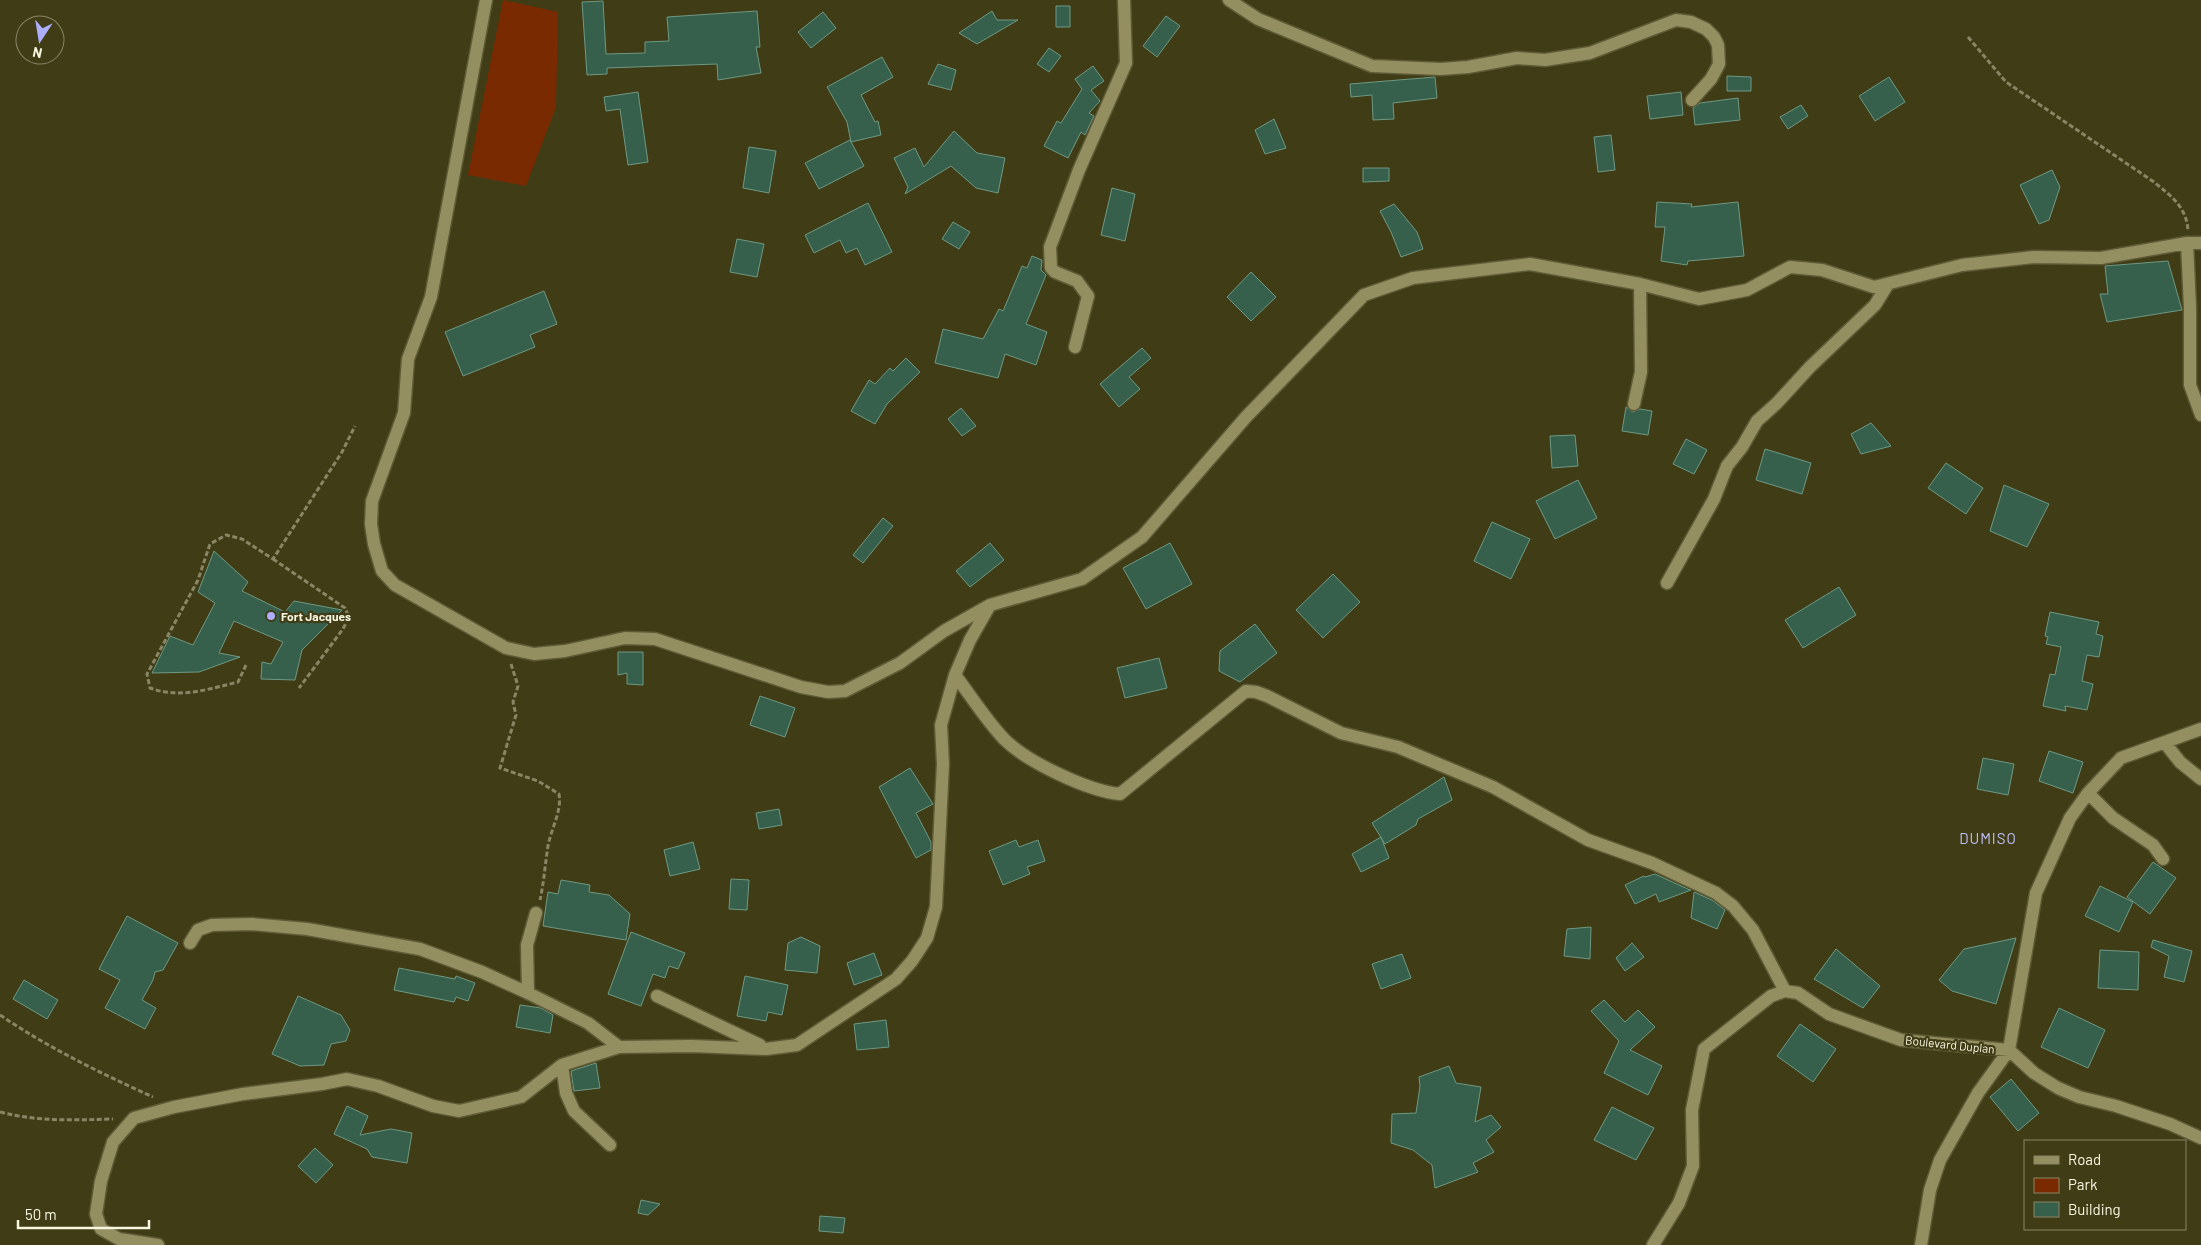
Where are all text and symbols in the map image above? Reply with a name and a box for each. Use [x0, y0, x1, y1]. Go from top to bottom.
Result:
north arrow [15, 15, 65, 65]
text: N [31, 44, 44, 62]
place label: Fort Jacques [281, 609, 351, 623]
marker: Fort Jacques [265, 610, 277, 622]
district label: DUMISO [1959, 829, 2017, 847]
street label: Boulevard Duplan [1904, 1032, 1996, 1056]
legend [2024, 1140, 2186, 1230]
text: Road [2068, 1150, 2101, 1168]
text: Park [2068, 1175, 2098, 1193]
scale bar [18, 1198, 149, 1230]
text: Building [2068, 1200, 2121, 1218]
text: 50 m [25, 1205, 57, 1223]

